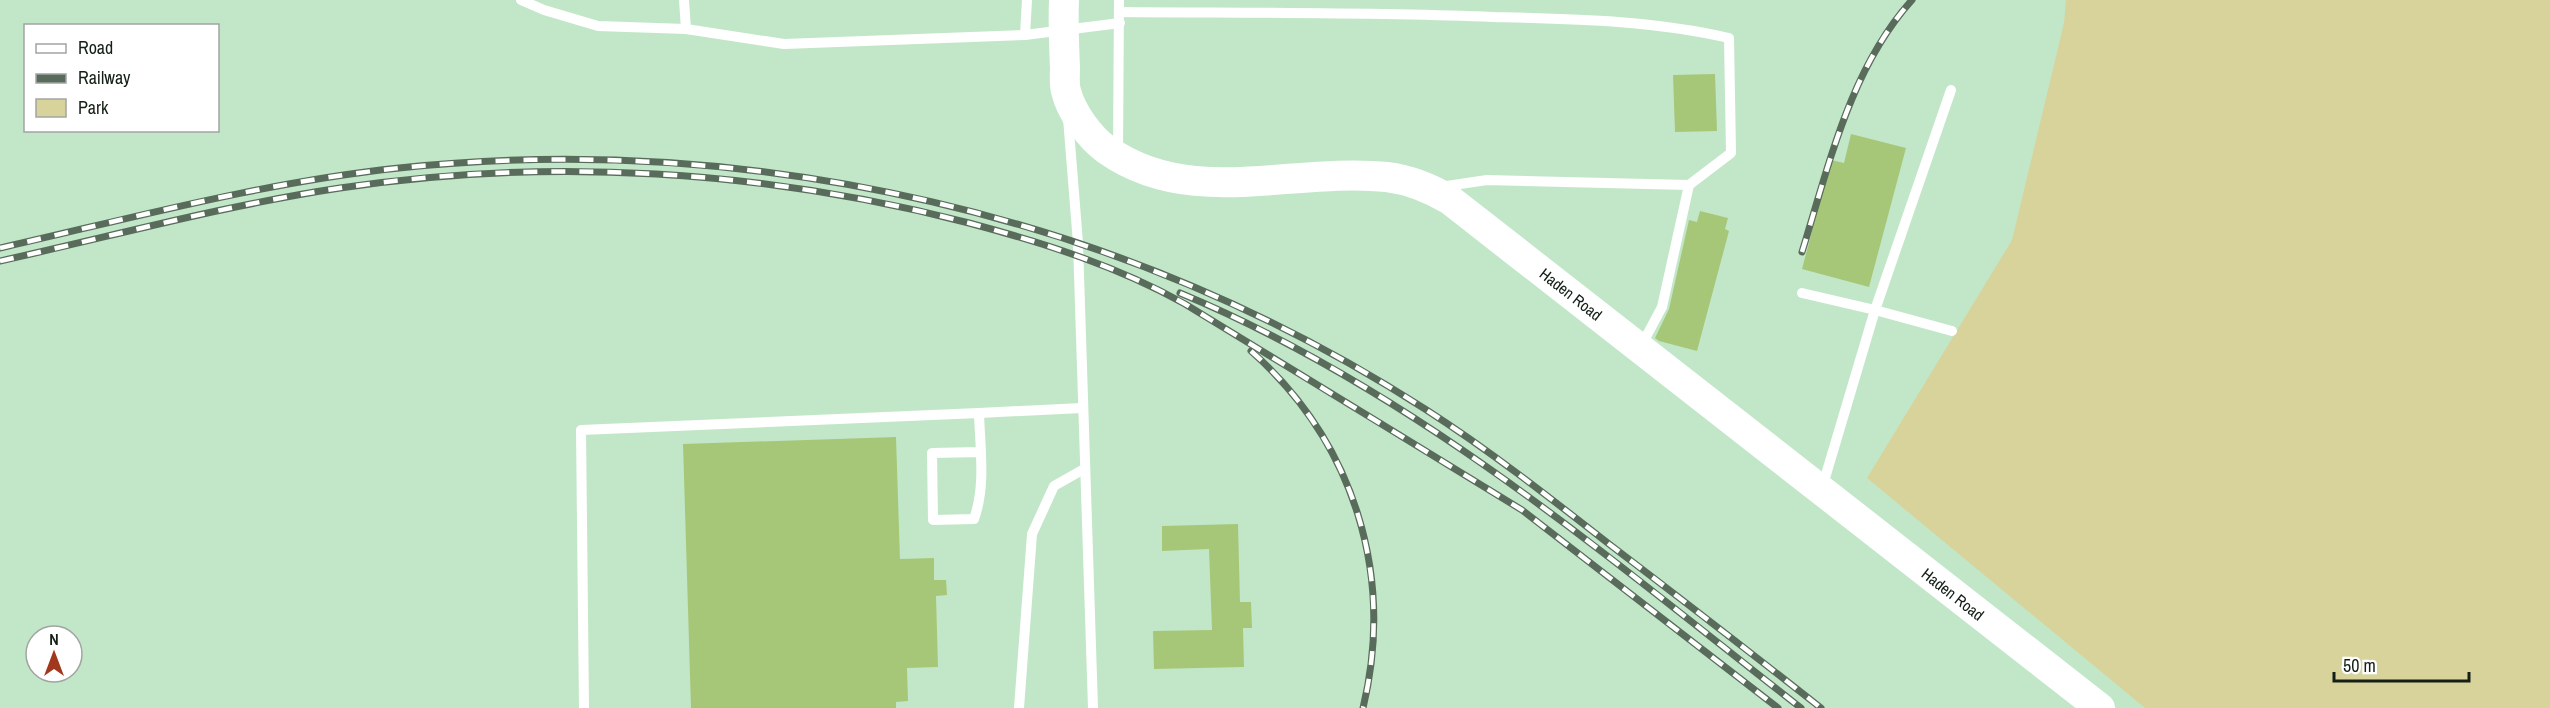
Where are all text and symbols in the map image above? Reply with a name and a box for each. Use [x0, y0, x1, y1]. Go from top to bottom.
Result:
legend [24, 24, 219, 132]
text: Road [78, 35, 113, 60]
text: Railway [78, 65, 131, 90]
text: Park [78, 95, 109, 120]
street label: Haden Road [1535, 263, 1607, 325]
street label: Haden Road [1917, 563, 1989, 625]
north arrow [24, 624, 84, 684]
text: N [49, 628, 59, 650]
scale bar [2334, 645, 2469, 683]
text: 50 m [2343, 653, 2376, 678]

